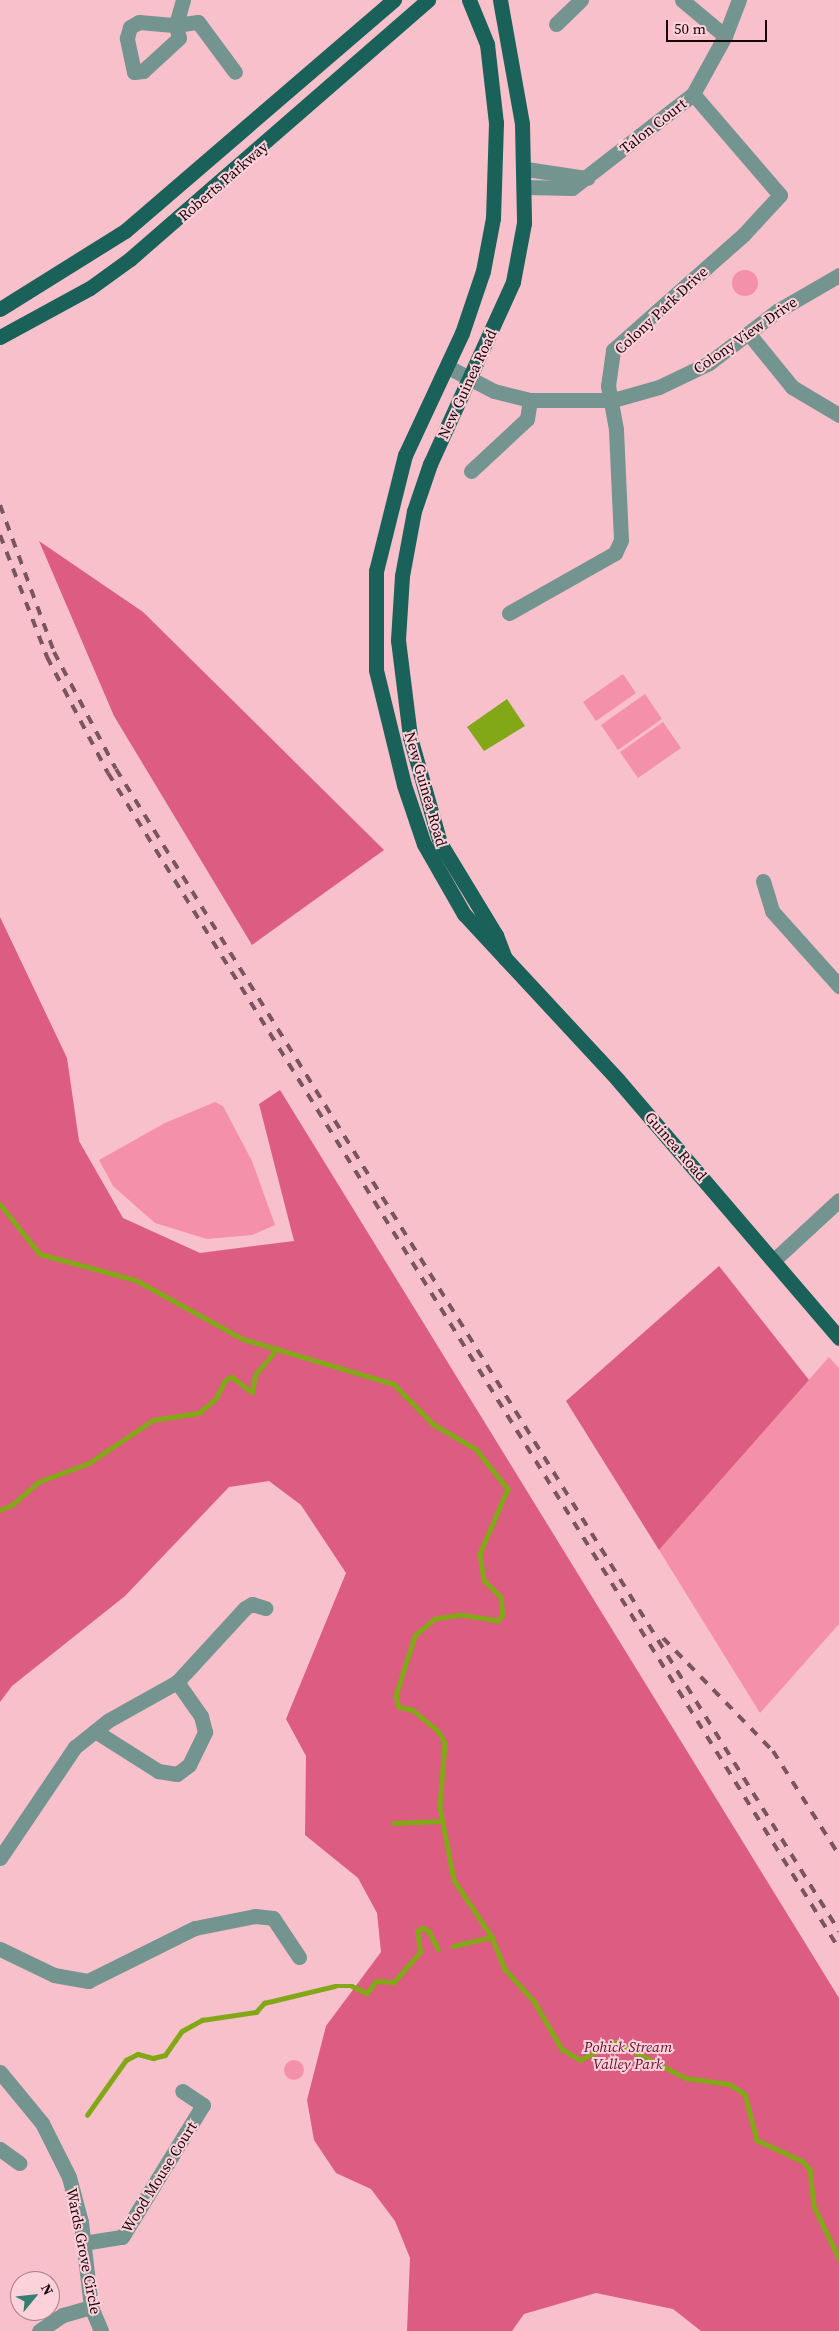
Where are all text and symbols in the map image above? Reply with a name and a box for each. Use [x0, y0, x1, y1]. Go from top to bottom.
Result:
scale bar [669, 10, 770, 42]
text: 50 m [674, 18, 706, 39]
street label: Talon Court [616, 95, 690, 157]
street label: Roberts Parkway [175, 137, 271, 225]
street label: Colony Park Drive [611, 262, 711, 358]
street label: Colony View Drive [690, 292, 800, 378]
street label: New Guinea Road [434, 327, 500, 441]
street label: New Guinea Road [401, 730, 451, 848]
street label: Guinea Road [641, 1108, 711, 1184]
park label: Pohick Stream Valley Park [584, 2037, 672, 2072]
street label: Wood Mouse Court [118, 2118, 200, 2236]
street label: Wards Grove Circle [63, 2186, 105, 2316]
north arrow [10, 2271, 60, 2321]
text: N [36, 2280, 59, 2299]

